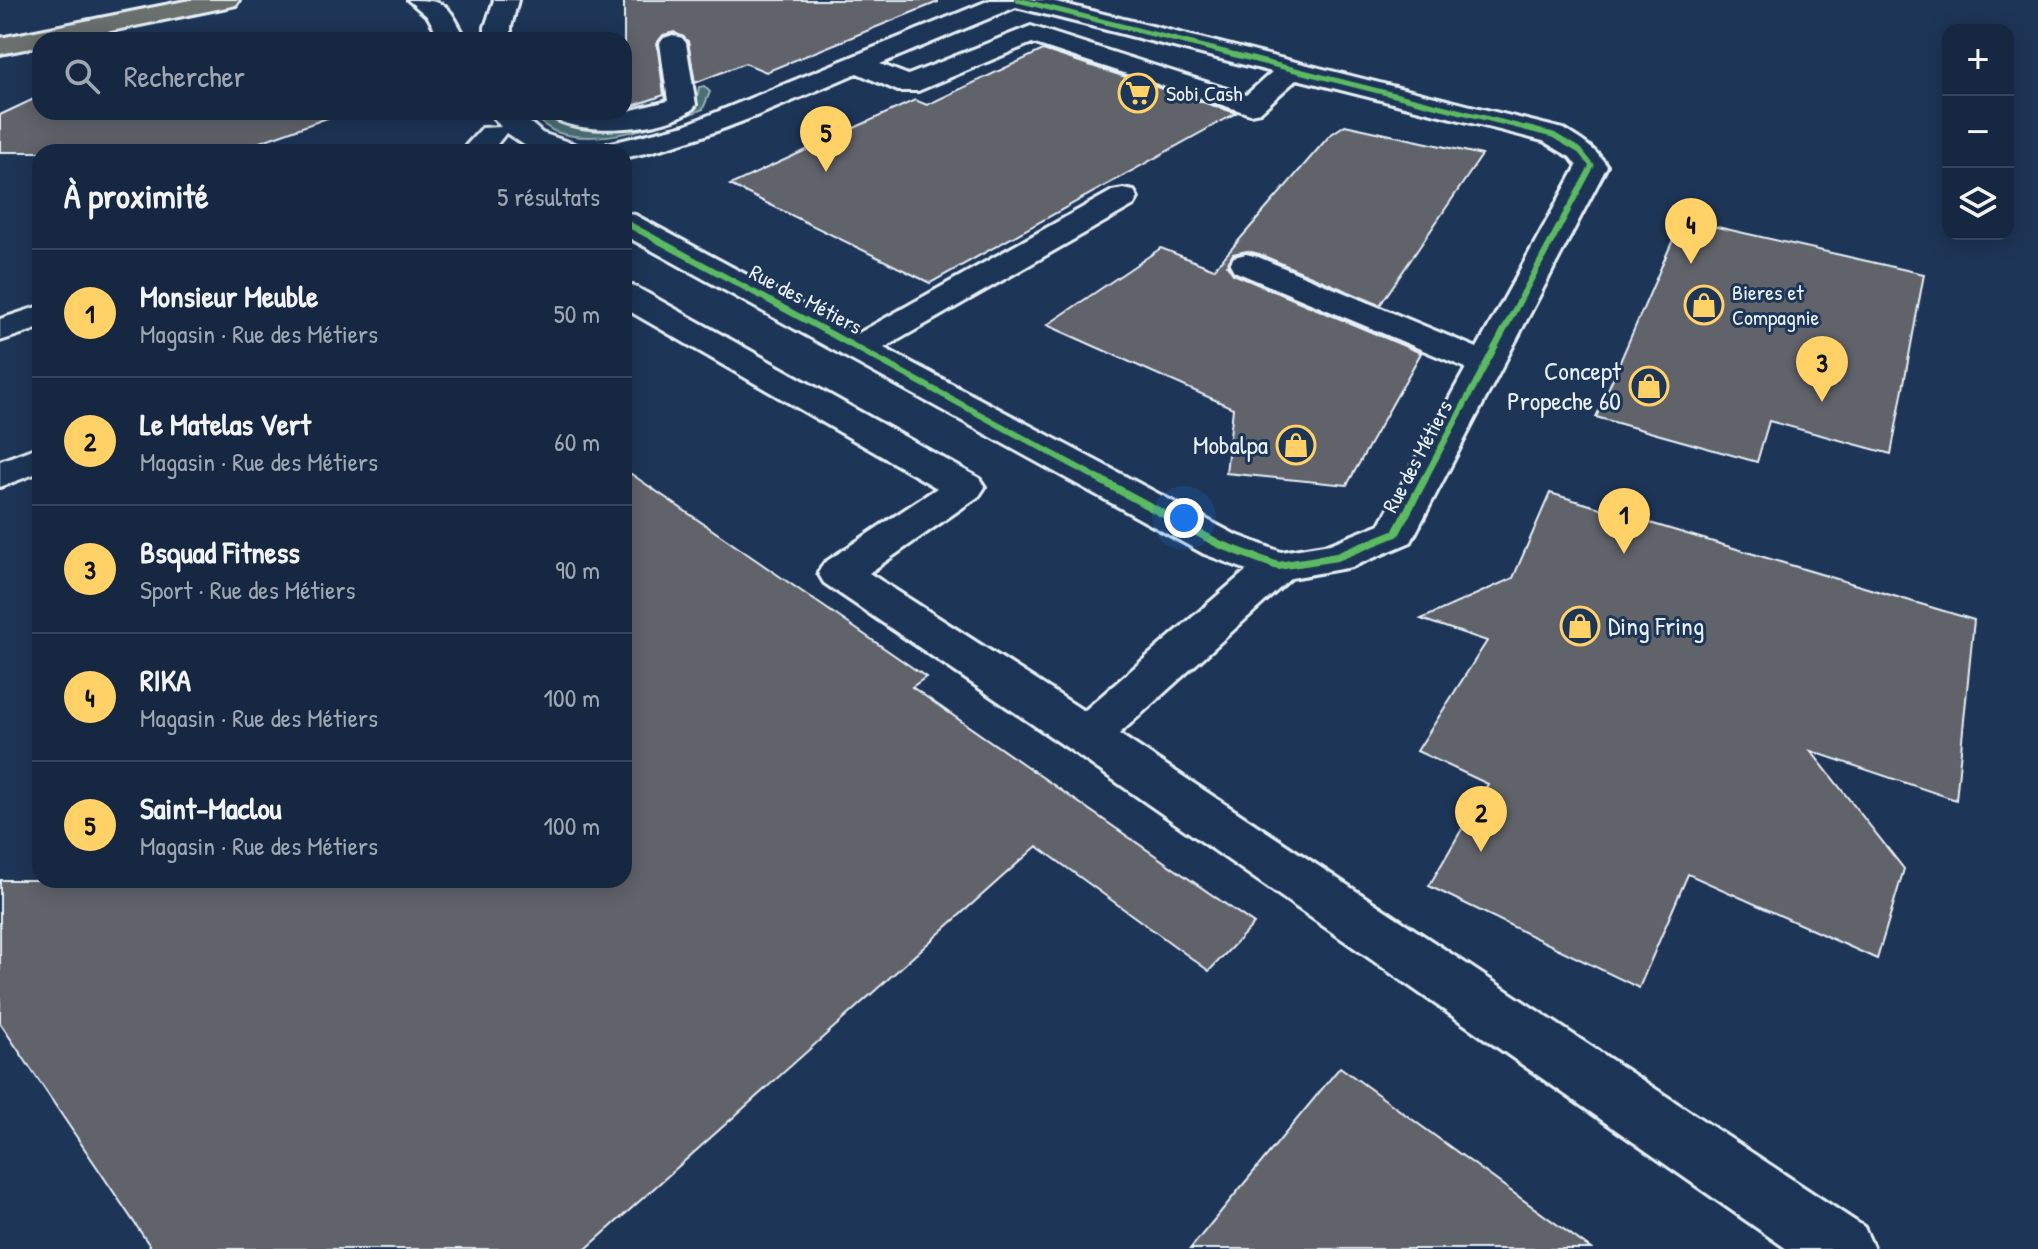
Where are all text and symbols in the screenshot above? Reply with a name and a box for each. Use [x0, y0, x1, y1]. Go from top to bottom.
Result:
map controls [1942, 24, 2014, 240]
button: + [1942, 24, 2014, 96]
search box [32, 32, 632, 120]
icon: search [60, 54, 104, 98]
text: Rechercher [124, 56, 245, 96]
supermarket icon: Sobi Cash [1117, 72, 1159, 114]
place label: Sobi Cash [1166, 78, 1242, 108]
button: − [1942, 96, 2014, 168]
pin: 5 [800, 106, 852, 172]
button: layers [1942, 168, 2014, 240]
text: À proximité [64, 173, 209, 219]
text: 5 résultats [497, 179, 600, 214]
pin: 4 [1665, 198, 1717, 264]
street label: Rue des Métiers [744, 257, 868, 341]
text: Monsieur Meuble [140, 276, 318, 316]
place label: Bieres et Compagnie [1732, 277, 1820, 332]
shop icon: Bieres et Compagnie [1683, 284, 1725, 326]
text: 1 [85, 296, 95, 331]
text: 50 m [554, 296, 600, 331]
text: Magasin · Rue des Métiers [140, 316, 378, 351]
pin: 3 [1796, 336, 1848, 402]
place label: Concept Propeche 60 [1507, 353, 1622, 418]
shop icon: Concept Propeche 60 [1628, 365, 1670, 407]
street label: Rue des Métiers [1375, 394, 1459, 518]
text: Le Matelas Vert [140, 404, 311, 444]
text: 2 [84, 424, 96, 459]
text: 60 m [554, 424, 600, 459]
shop icon: Mobalpa [1275, 424, 1317, 466]
place label: Mobalpa [1193, 427, 1268, 462]
text: Magasin · Rue des Métiers [140, 444, 378, 479]
pin: 1 [1598, 488, 1650, 554]
your location [1164, 498, 1204, 538]
text: Bsquad Fitness [140, 532, 300, 572]
text: 3 [84, 552, 96, 587]
text: 90 m [555, 552, 600, 587]
text: Sport · Rue des Métiers [140, 572, 356, 607]
shop icon: Ding Fring [1559, 605, 1601, 647]
place label: Ding Fring [1608, 608, 1704, 643]
text: RIKA [140, 660, 191, 700]
text: 4 [85, 680, 95, 715]
text: 100 m [544, 680, 600, 715]
text: Magasin · Rue des Métiers [140, 700, 378, 735]
pin: 2 [1455, 786, 1507, 852]
text: Saint-Maclou [140, 788, 282, 828]
text: 5 [85, 808, 96, 843]
text: 100 m [544, 808, 600, 843]
text: Magasin · Rue des Métiers [140, 828, 378, 863]

